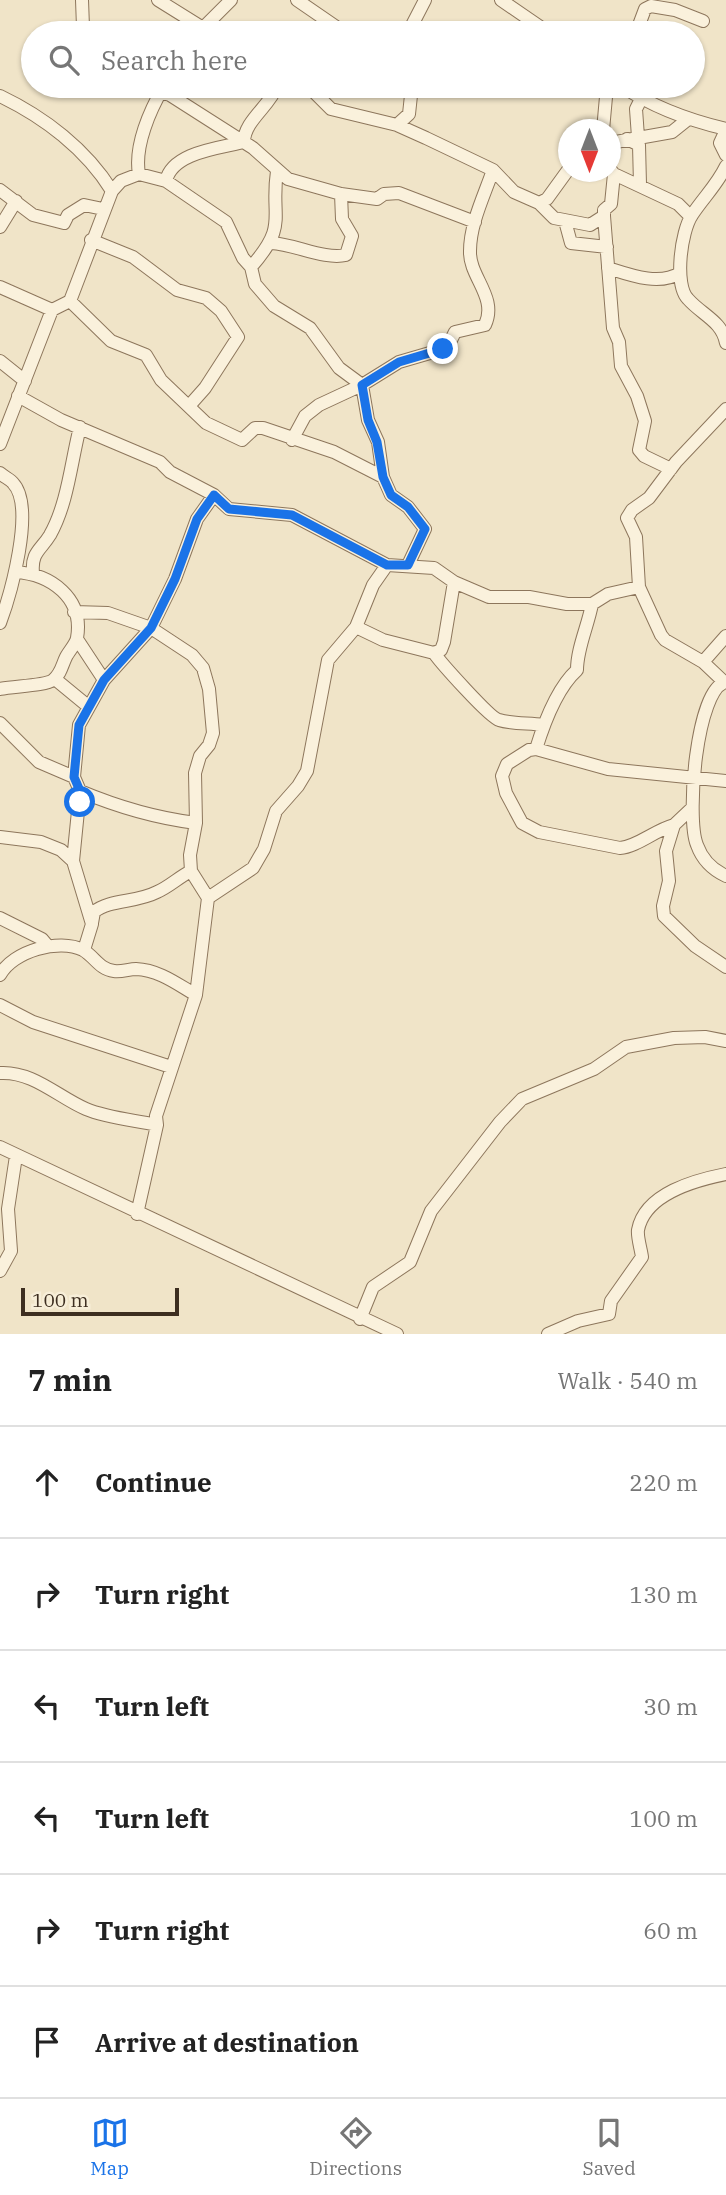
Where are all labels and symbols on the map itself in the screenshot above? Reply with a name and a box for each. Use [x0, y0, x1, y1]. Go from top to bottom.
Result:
north arrow [558, 119, 621, 182]
route end [427, 333, 458, 364]
route start [64, 786, 95, 817]
scale bar [21, 1285, 178, 1317]

